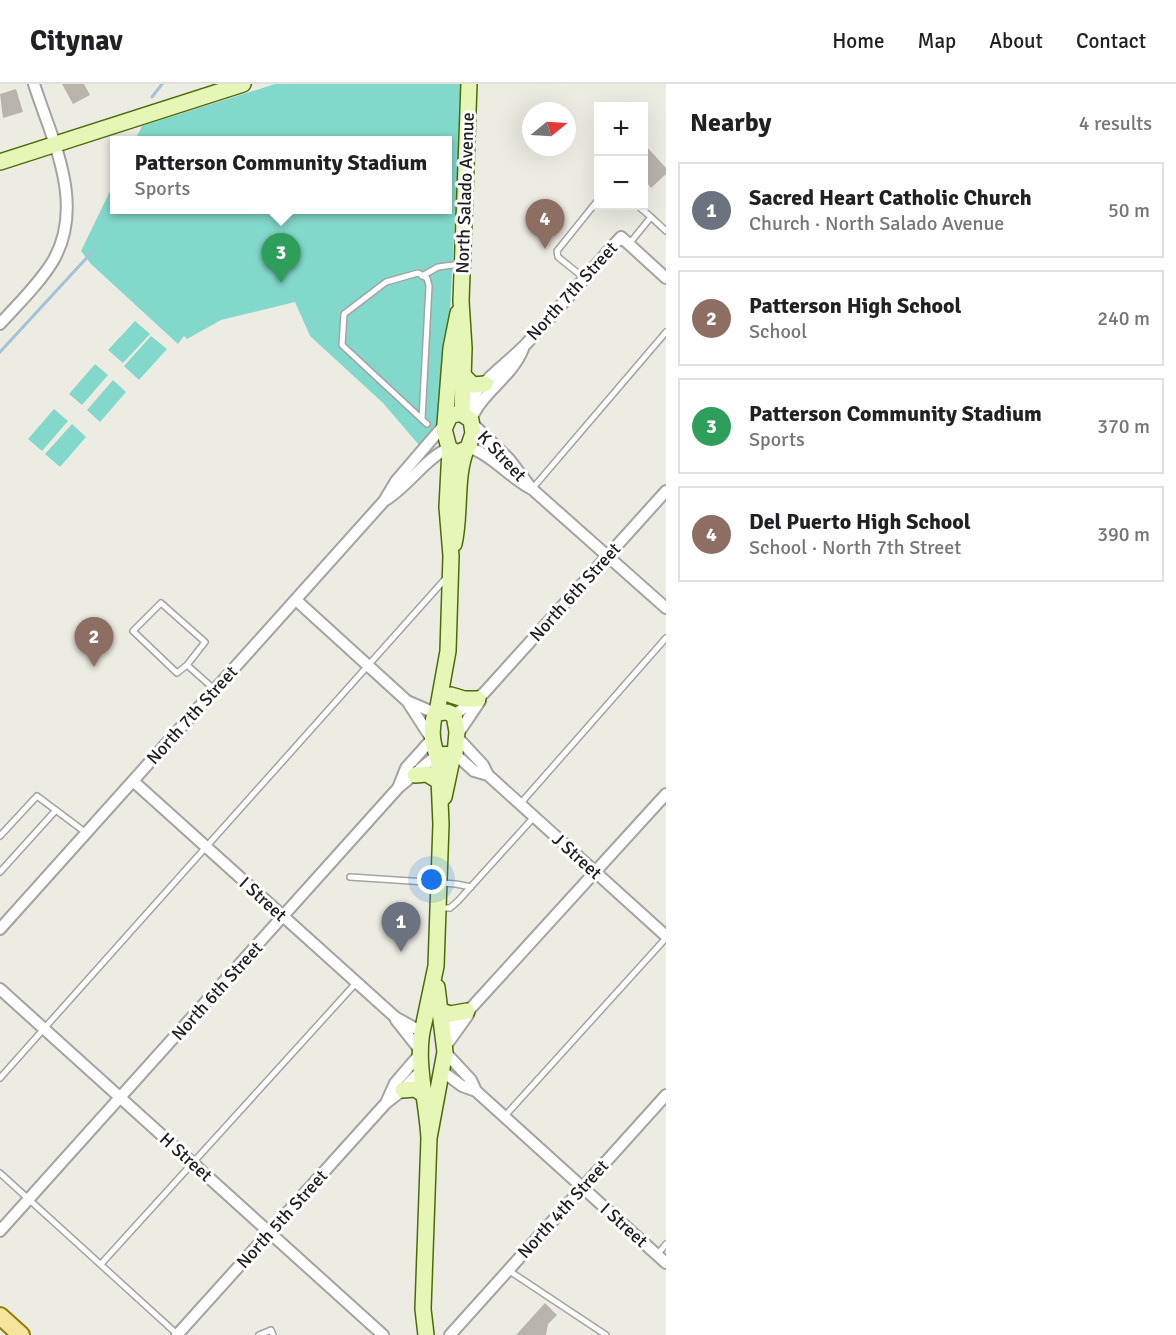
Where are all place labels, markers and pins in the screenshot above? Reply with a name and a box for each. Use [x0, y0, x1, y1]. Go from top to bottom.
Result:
pin: 4 [526, 200, 564, 249]
pin: 3 [262, 234, 300, 283]
pin: 2 [74, 618, 113, 667]
pin: 1 [382, 902, 420, 952]

